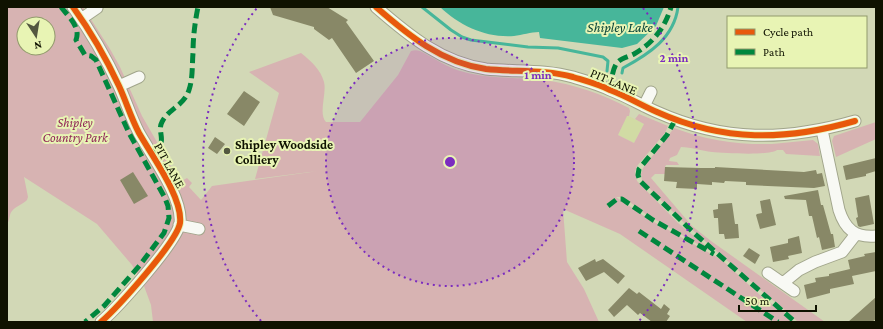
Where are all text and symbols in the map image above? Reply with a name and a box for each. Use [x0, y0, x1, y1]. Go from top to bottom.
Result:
north arrow [16, 16, 56, 56]
legend [727, 16, 867, 68]
water label: Shipley Lake [587, 19, 654, 35]
text: Cycle path [763, 25, 814, 39]
text: N [33, 39, 43, 53]
text: Path [763, 45, 785, 59]
text: 2 min [660, 51, 689, 65]
street label: PIT LANE [588, 65, 640, 98]
text: 1 min [524, 68, 552, 82]
park label: Shipley Country Park [42, 115, 109, 145]
place label: Shipley Woodside Colliery [235, 137, 333, 167]
street label: PIT LANE [151, 140, 188, 191]
marker: Shipley Woodside Colliery [222, 146, 232, 156]
centre of rings [443, 155, 457, 169]
scale bar [739, 287, 816, 313]
text: 50 m [745, 294, 770, 308]

